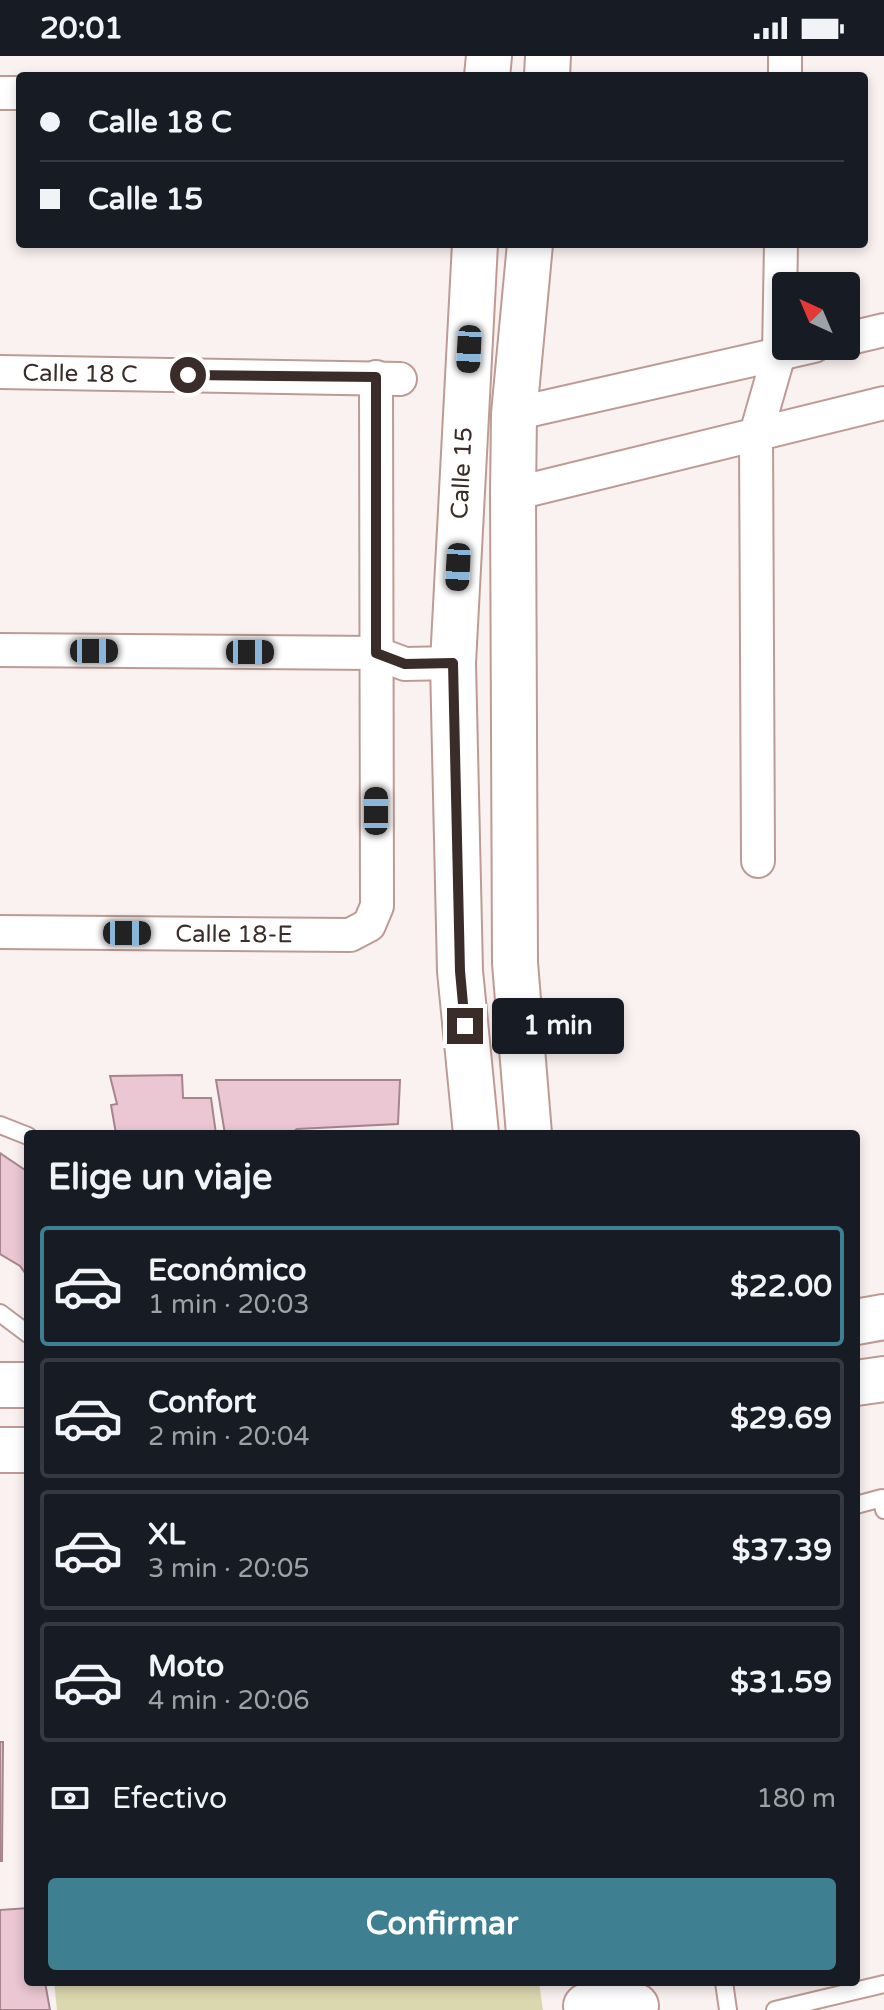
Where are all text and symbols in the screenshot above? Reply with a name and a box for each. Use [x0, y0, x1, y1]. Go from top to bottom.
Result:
text: 20:01 [40, 10, 123, 47]
text: Calle 18 C [88, 104, 232, 141]
text: Calle 15 [88, 181, 203, 218]
north arrow [772, 272, 860, 360]
map controls [772, 272, 860, 360]
car [456, 324, 482, 374]
route start [170, 357, 206, 393]
street label: Calle 18 C [22, 358, 138, 389]
street label: Calle 15 [445, 426, 479, 520]
car [445, 542, 471, 592]
car [70, 639, 118, 663]
car [226, 640, 274, 664]
car [364, 787, 388, 835]
street label: Calle 18-E [175, 919, 293, 949]
car [103, 921, 151, 945]
callout: 1 min [493, 998, 625, 1054]
route end [447, 1008, 483, 1044]
text: 1 min [523, 1010, 593, 1041]
text: Elige un viaje [48, 1156, 272, 1199]
icon: car [52, 1250, 124, 1322]
text: Económico [148, 1252, 306, 1289]
text: $22.00 [730, 1268, 832, 1305]
text: 1 min · 20:03 [148, 1289, 310, 1320]
icon: car [52, 1382, 124, 1454]
text: Confort [148, 1384, 256, 1421]
text: $29.69 [730, 1400, 832, 1437]
text: 2 min · 20:04 [148, 1421, 310, 1452]
icon: car [52, 1514, 124, 1586]
text: XL [148, 1516, 185, 1553]
text: $37.39 [732, 1532, 832, 1569]
text: 3 min · 20:05 [148, 1553, 310, 1584]
icon: car [52, 1646, 124, 1718]
text: Moto [148, 1648, 224, 1685]
text: $31.59 [730, 1664, 832, 1701]
text: 4 min · 20:06 [148, 1685, 310, 1716]
icon: cash [48, 1776, 92, 1820]
text: Efectivo [112, 1780, 227, 1817]
text: 180 m [756, 1783, 836, 1814]
button: Confirmar [48, 1878, 836, 1970]

